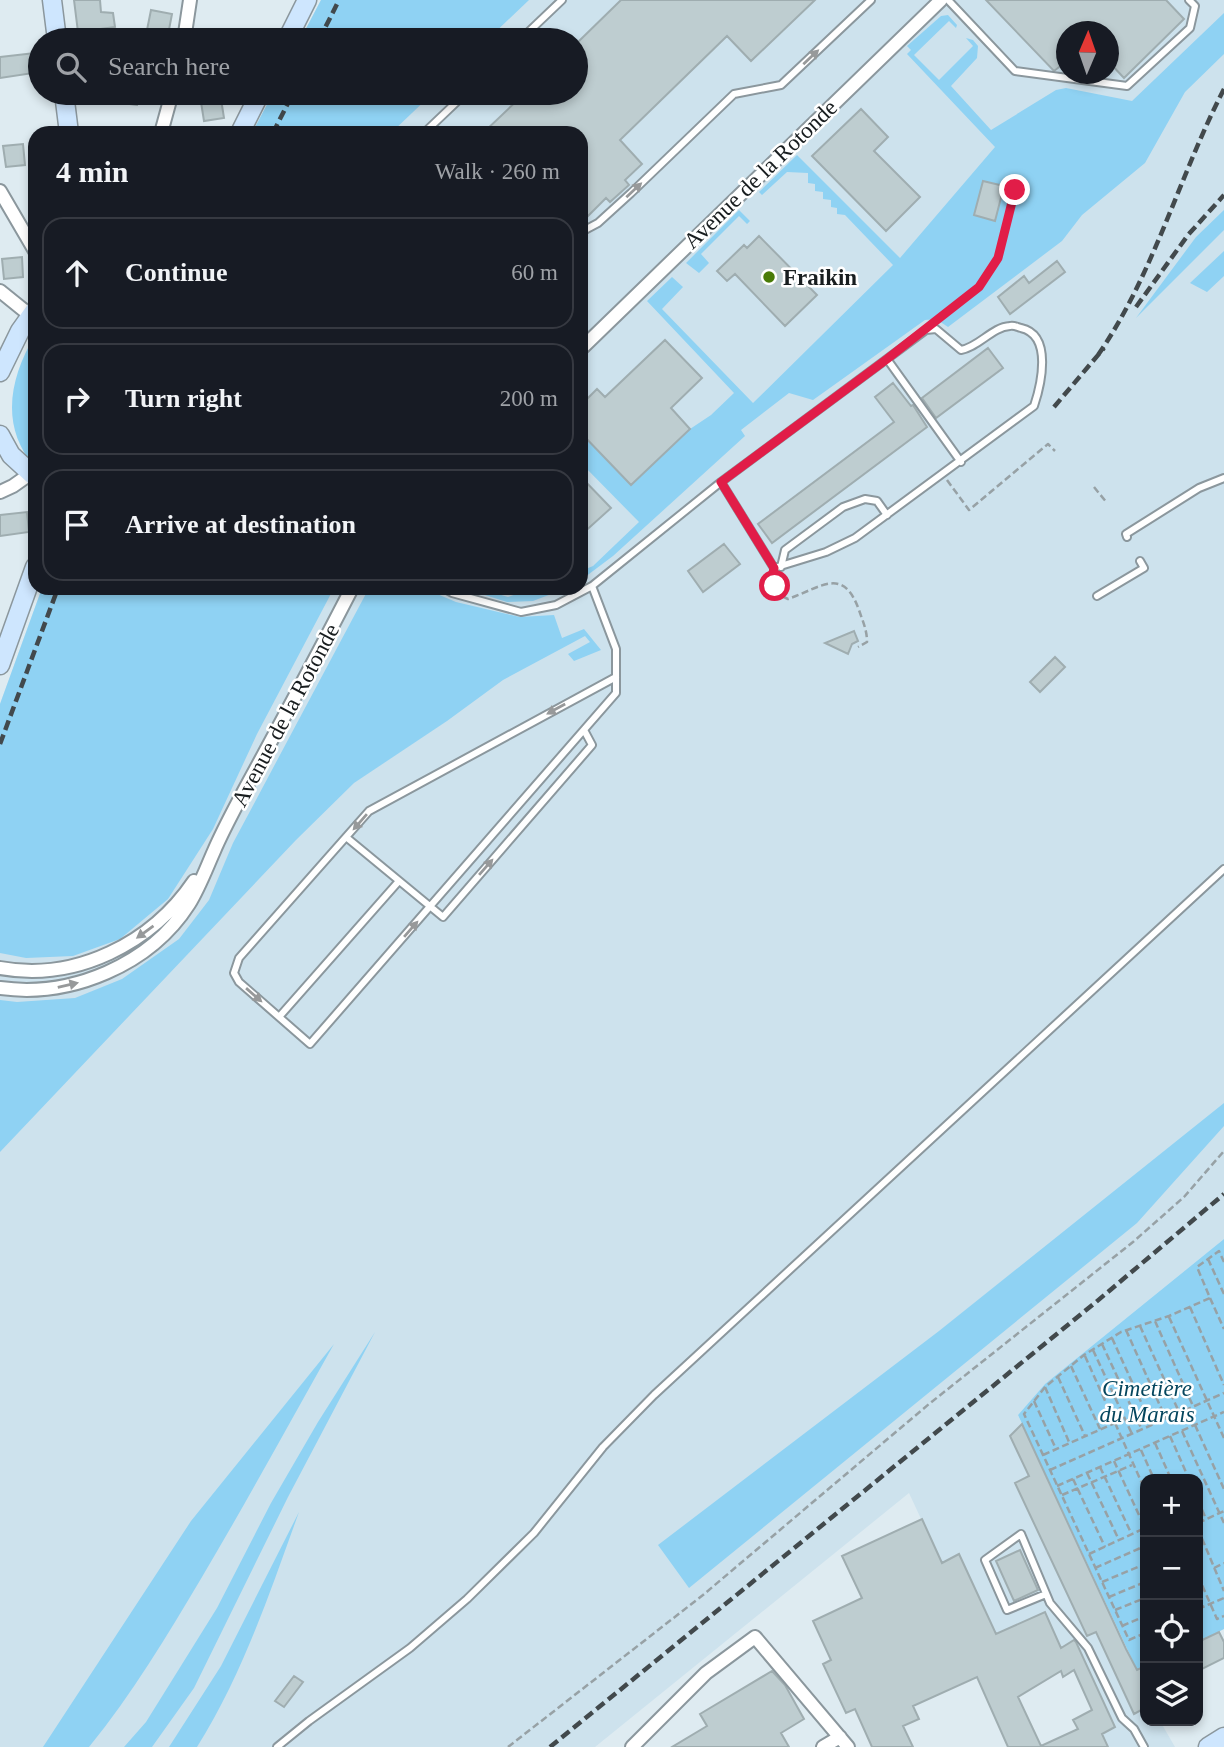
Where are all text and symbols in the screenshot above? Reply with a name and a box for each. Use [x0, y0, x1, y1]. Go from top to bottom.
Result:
north arrow [1056, 21, 1119, 84]
search box [28, 28, 588, 105]
icon: search [52, 48, 90, 86]
one-way arrow [802, 49, 819, 65]
text: Search here [108, 52, 230, 81]
street label: Avenue de la Rotonde [679, 95, 842, 254]
text: 4 min [56, 155, 129, 188]
text: Walk · 260 m [435, 159, 560, 184]
route end [999, 174, 1030, 205]
one-way arrow [625, 182, 643, 198]
icon: ahead [58, 254, 96, 292]
text: Continue [125, 258, 228, 287]
text: 60 m [511, 260, 558, 285]
place label: Fraikin [783, 265, 857, 290]
marker: Fraikin [761, 269, 777, 285]
icon: right [58, 380, 96, 418]
text: Turn right [125, 384, 242, 413]
text: 200 m [500, 386, 558, 411]
icon: arrive [58, 506, 96, 544]
text: Arrive at destination [125, 510, 356, 539]
route start [759, 570, 790, 601]
street label: Avenue de la Rotonde [227, 620, 344, 811]
one-way arrow [547, 703, 566, 715]
one-way arrow [352, 813, 368, 830]
one-way arrow [478, 859, 493, 876]
one-way arrow [402, 921, 418, 938]
one-way arrow [136, 925, 154, 939]
one-way arrow [57, 979, 79, 990]
one-way arrow [245, 987, 263, 1003]
park label: Cimetière du Marais [1099, 1376, 1195, 1427]
map controls [1140, 1474, 1203, 1726]
button: + [1140, 1474, 1203, 1537]
button: − [1140, 1537, 1203, 1600]
button: locate [1140, 1600, 1203, 1663]
button: layers [1140, 1663, 1203, 1726]

